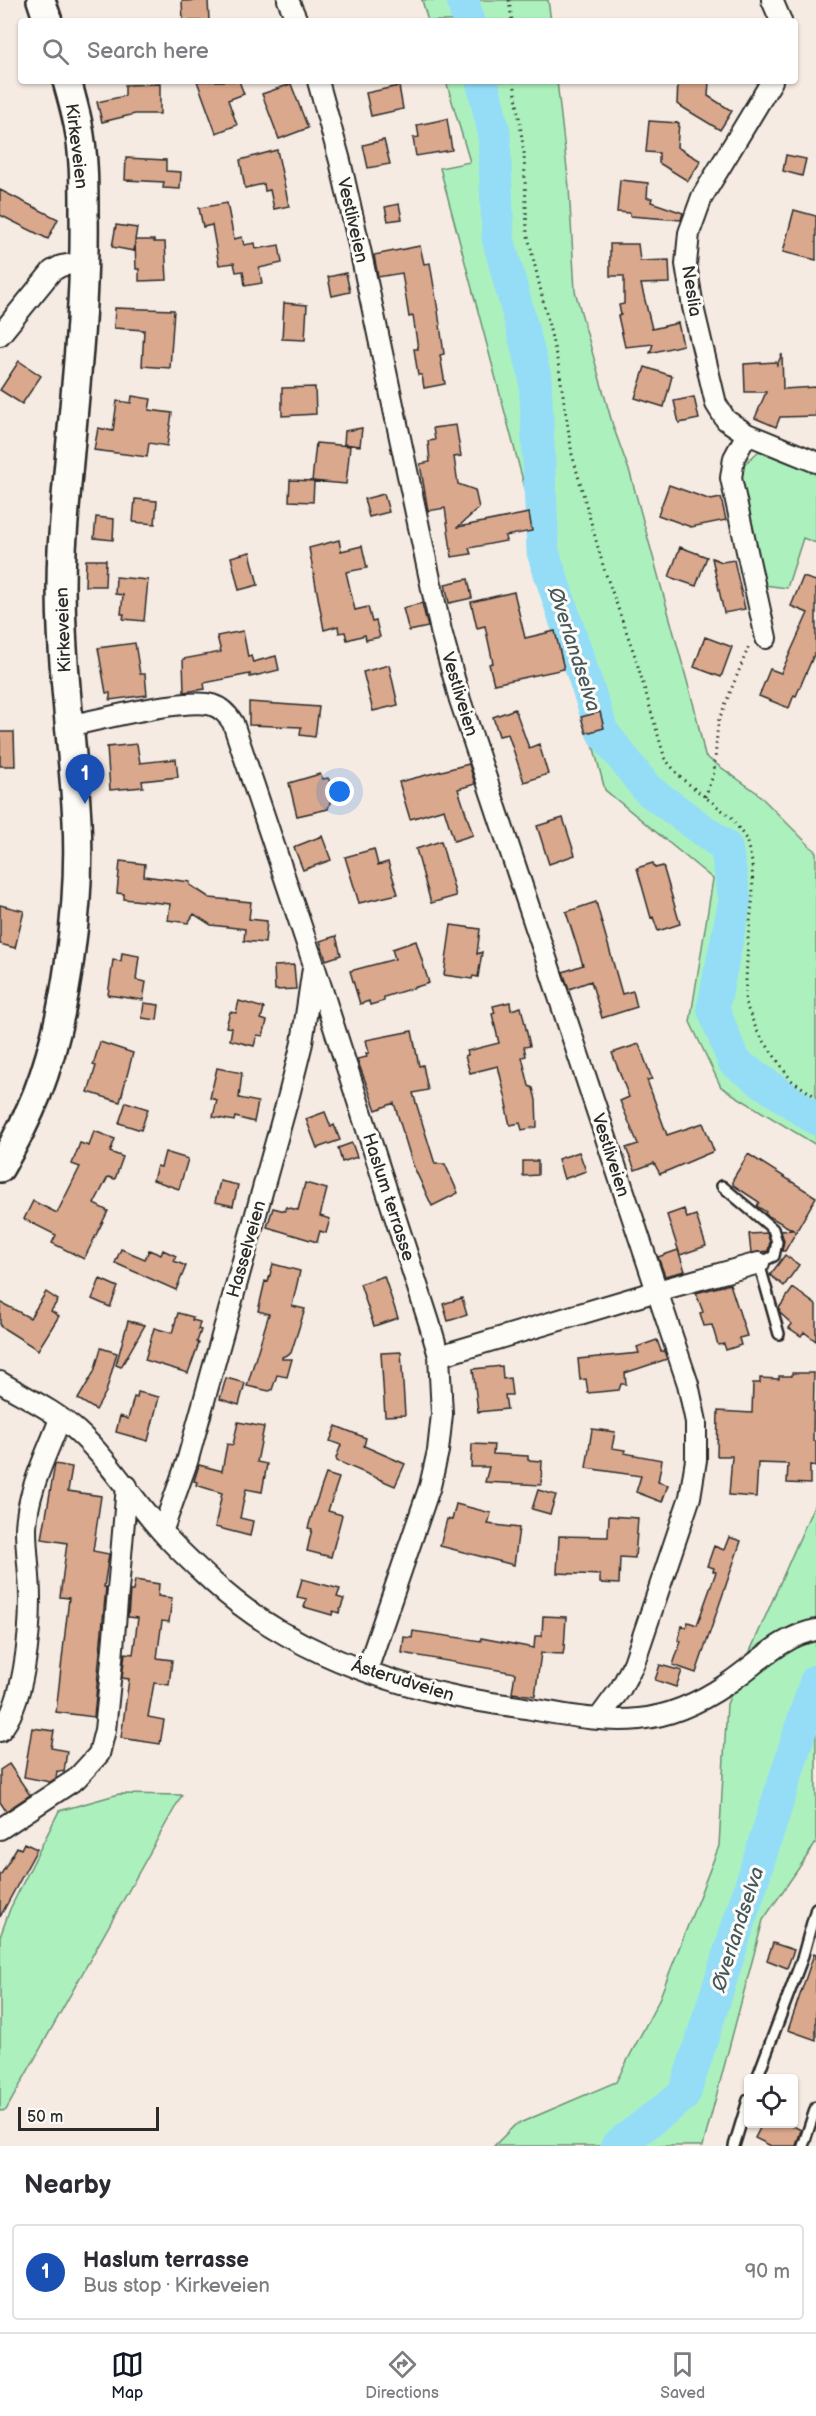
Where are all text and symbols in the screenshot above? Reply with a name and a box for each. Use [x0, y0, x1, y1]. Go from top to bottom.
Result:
search box [18, 18, 798, 84]
icon: search [39, 35, 72, 68]
text: Search here [87, 38, 209, 65]
street label: Kirkeveien [61, 102, 92, 190]
street label: Vestliveien [333, 176, 372, 265]
street label: Neslia [677, 264, 706, 318]
water label: Øverlandselva [542, 583, 605, 715]
street label: Kirkeveien [52, 587, 75, 673]
street label: Vestliveien [437, 650, 482, 739]
pin: 1 [66, 754, 104, 804]
your location [325, 777, 354, 806]
street label: Vestliveien [587, 1111, 634, 1200]
street label: Haslum terrasse [358, 1131, 419, 1264]
street label: Hasselveien [223, 1198, 270, 1300]
street label: Åsterudveien [349, 1654, 457, 1706]
water label: Øverlandselva [706, 1864, 769, 1996]
map controls [744, 2074, 798, 2128]
button: locate [744, 2074, 798, 2128]
scale bar [18, 2104, 159, 2132]
text: 50 m [27, 2108, 63, 2127]
text: Nearby [24, 2170, 111, 2201]
text: Haslum terrasse [83, 2247, 249, 2274]
text: 1 [41, 2260, 50, 2284]
text: 90 m [745, 2260, 790, 2284]
text: Bus stop · Kirkeveien [83, 2274, 270, 2298]
tab: Map [111, 2348, 144, 2403]
tab: Directions [365, 2348, 439, 2403]
tab: Saved [660, 2348, 705, 2403]

